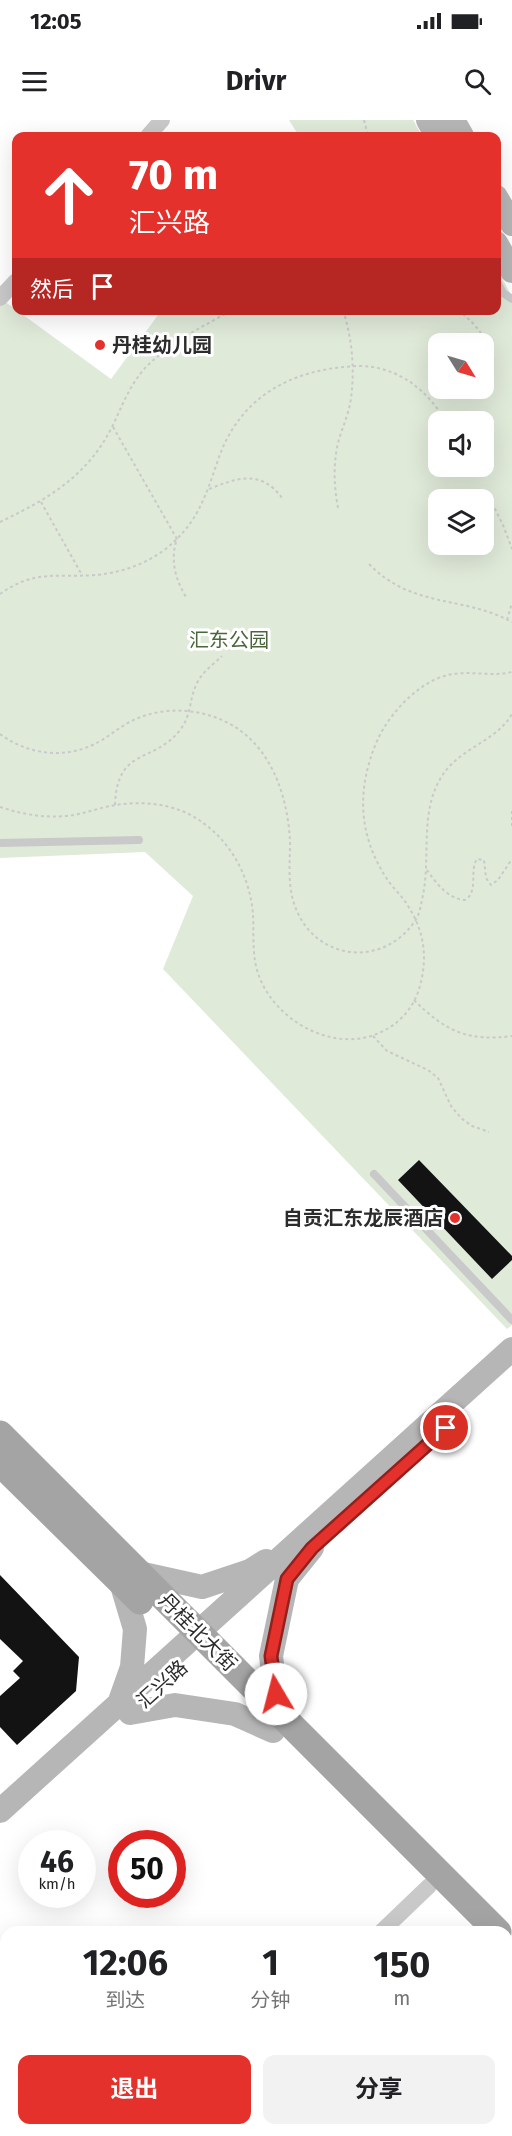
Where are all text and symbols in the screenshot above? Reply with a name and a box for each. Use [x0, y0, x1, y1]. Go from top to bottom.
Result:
text: 12:05 [30, 8, 82, 35]
icon: menu [18, 65, 51, 98]
text: Drivr [226, 65, 286, 97]
icon: search [461, 65, 494, 98]
text: 70 m [129, 150, 218, 200]
icon: ahead [30, 156, 108, 234]
text: 汇兴路 [129, 207, 210, 239]
icon: arrive [86, 270, 119, 303]
text: 然后 [30, 276, 74, 303]
place label: 丹桂幼儿园 [112, 333, 212, 357]
north arrow [428, 333, 494, 399]
map controls [428, 333, 494, 555]
marker: 丹桂幼儿园 [93, 338, 107, 352]
button: sound [428, 411, 494, 477]
button: layers [428, 489, 494, 555]
park label: 汇东公园 [189, 628, 269, 652]
place label: 自贡汇东龙辰酒店 [283, 1206, 443, 1230]
marker: 自贡汇东龙辰酒店 [448, 1211, 462, 1225]
pin [420, 1402, 471, 1453]
icon: arrive [429, 1411, 462, 1444]
street label: 丹桂北大街 [154, 1588, 242, 1676]
street label: 汇兴路 [132, 1655, 192, 1713]
position arrow [244, 1662, 308, 1726]
speed limit sign: 50 [108, 1830, 186, 1908]
text: 46 [40, 1844, 74, 1880]
text: km/h [38, 1875, 76, 1893]
text: 12:06 [83, 1941, 168, 1985]
text: 1 [262, 1941, 279, 1985]
text: 150 [373, 1943, 430, 1987]
text: m [393, 1986, 410, 2010]
text: 到达 [105, 1988, 145, 2012]
text: 分钟 [251, 1988, 291, 2012]
button: 退出 [18, 2055, 251, 2124]
button: 分享 [263, 2055, 495, 2124]

